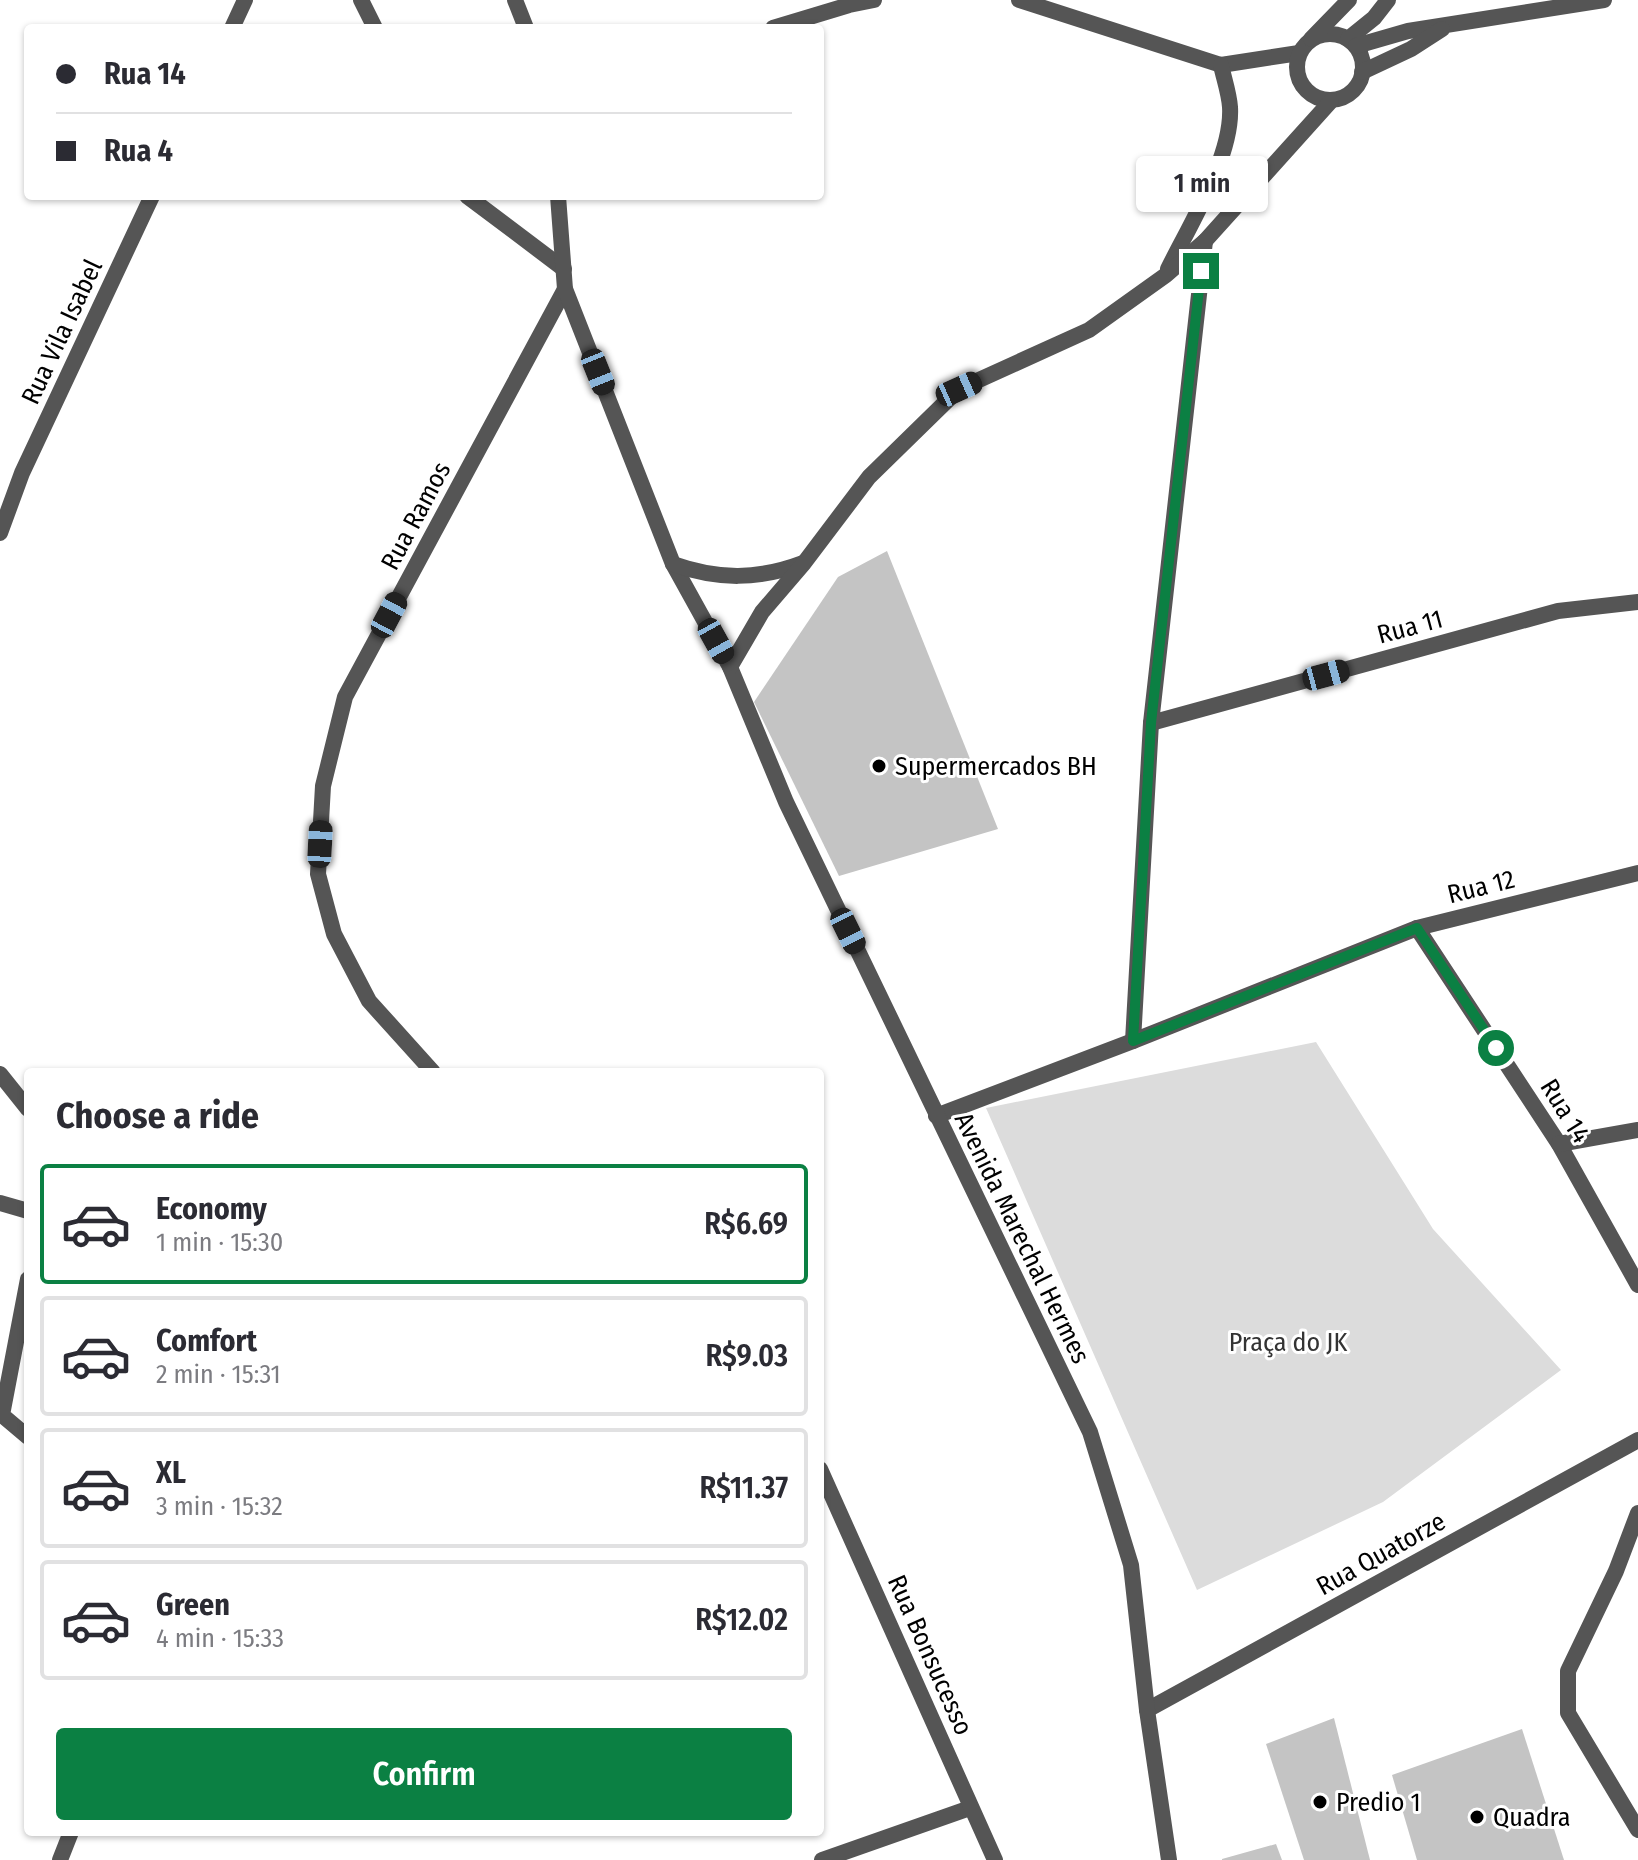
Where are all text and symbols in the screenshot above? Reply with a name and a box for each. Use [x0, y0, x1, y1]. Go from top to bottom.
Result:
text: Rua 14 [104, 56, 186, 92]
text: Rua 4 [104, 133, 173, 169]
callout: 1 min [1135, 155, 1267, 211]
text: 1 min [1174, 168, 1230, 199]
route end [1183, 253, 1219, 289]
street label: Rua Vila Isabel [15, 255, 109, 409]
car [578, 345, 618, 399]
car [932, 368, 986, 410]
street label: Rua Ramos [375, 457, 457, 575]
car [367, 588, 411, 642]
street label: Rua 11 [1374, 603, 1446, 651]
car [694, 614, 738, 668]
car [1300, 657, 1352, 693]
place label: Supermercados BH [895, 751, 1097, 782]
marker: Supermercados BH [870, 757, 888, 775]
car [307, 819, 333, 869]
street label: Rua 12 [1444, 864, 1518, 910]
car [827, 904, 869, 958]
route start [1478, 1030, 1514, 1066]
street label: Rua 14 [1533, 1073, 1597, 1149]
text: Choose a ride [56, 1094, 259, 1138]
street label: Avenida Marechal Hermes [948, 1107, 1096, 1369]
icon: car [60, 1188, 132, 1260]
text: Economy [156, 1191, 267, 1227]
text: R$6.69 [704, 1206, 788, 1242]
text: 1 min · 15:30 [156, 1227, 283, 1258]
icon: car [60, 1320, 132, 1392]
text: Comfort [156, 1323, 257, 1359]
park label: Praça do JK [1229, 1327, 1347, 1358]
text: R$9.03 [706, 1338, 788, 1374]
text: 2 min · 15:31 [156, 1359, 281, 1390]
icon: car [60, 1452, 132, 1524]
text: XL [156, 1455, 186, 1491]
text: R$11.37 [700, 1470, 788, 1506]
text: 3 min · 15:32 [156, 1491, 283, 1522]
street label: Rua Quatorze [1311, 1506, 1451, 1602]
street label: Rua Bonsucesso [881, 1570, 979, 1740]
icon: car [60, 1584, 132, 1656]
text: Green [156, 1587, 230, 1623]
text: R$12.02 [695, 1602, 788, 1638]
text: 4 min · 15:33 [156, 1623, 284, 1654]
button: Confirm [56, 1728, 792, 1820]
place label: Predio 1 [1336, 1787, 1421, 1818]
marker: Predio 1 [1311, 1793, 1329, 1811]
place label: Quadra [1493, 1802, 1571, 1833]
marker: Quadra [1468, 1808, 1486, 1826]

